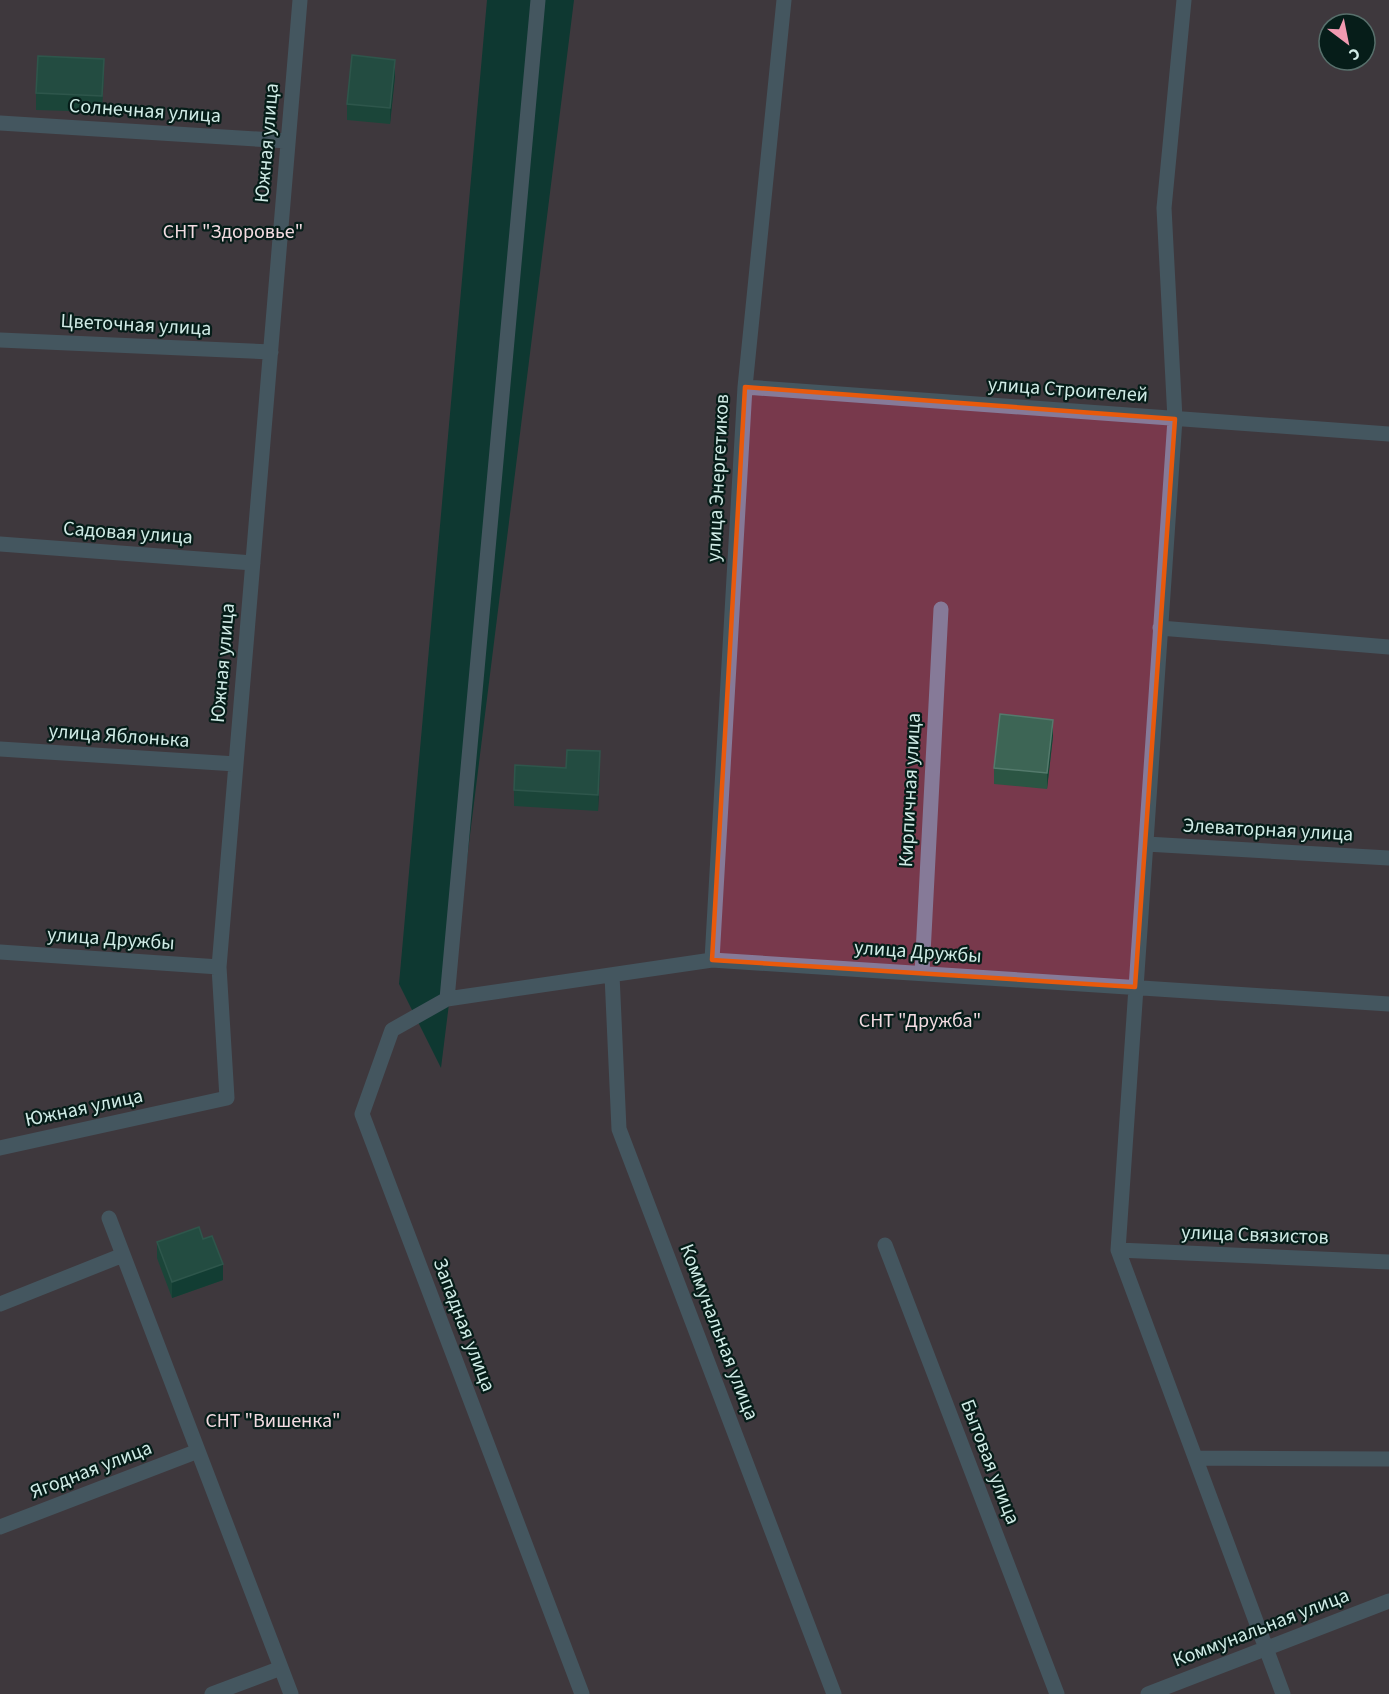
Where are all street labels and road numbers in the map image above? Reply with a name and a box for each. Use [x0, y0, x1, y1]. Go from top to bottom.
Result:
street label: Южная улица [248, 82, 286, 204]
street label: Солнечная улица [68, 92, 222, 130]
street label: Цветочная улица [60, 307, 212, 343]
street label: улица Строителей [987, 370, 1149, 410]
street label: улица Энергетиков [700, 393, 736, 563]
street label: Садовая улица [62, 515, 194, 551]
street label: Южная улица [204, 602, 242, 724]
street label: Кирпичная улица [892, 712, 928, 868]
street label: улица Яблонька [48, 717, 190, 755]
street label: Элеваторная улица [1182, 812, 1354, 848]
street label: улица Дружбы [46, 921, 176, 957]
street label: улица Дружбы [853, 934, 983, 970]
street label: Южная улица [22, 1082, 146, 1134]
street label: улица Связистов [1181, 1218, 1329, 1252]
street label: Коммунальная улица [672, 1240, 766, 1424]
street label: Западная улица [426, 1254, 502, 1396]
street label: Бытовая улица [953, 1395, 1027, 1529]
street label: Ягодная улица [26, 1434, 156, 1506]
street label: Коммунальная улица [1169, 1581, 1353, 1675]

